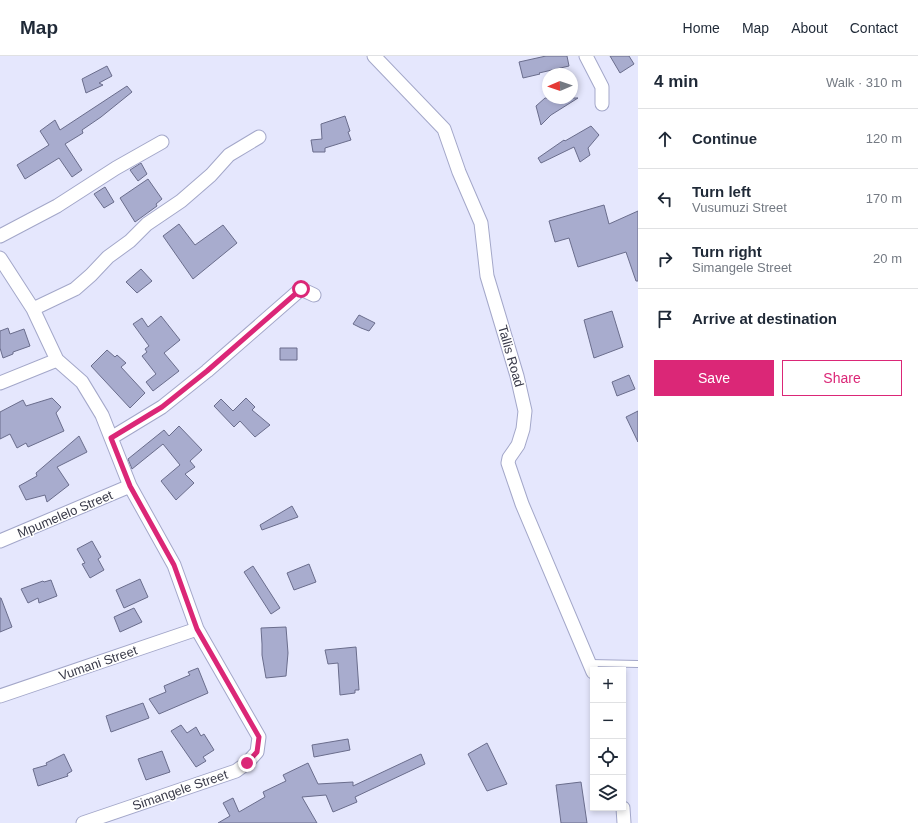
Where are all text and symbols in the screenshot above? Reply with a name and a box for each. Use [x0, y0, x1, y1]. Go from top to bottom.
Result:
text: Map [20, 17, 58, 38]
text: Home [683, 20, 720, 36]
text: Map [742, 20, 769, 36]
text: About [791, 20, 828, 36]
text: Contact [850, 20, 898, 36]
north arrow [542, 68, 578, 104]
text: 4 min [654, 72, 698, 91]
text: Walk · 310 m [826, 75, 902, 90]
icon: ahead [654, 128, 676, 150]
text: Continue [692, 130, 757, 147]
text: 120 m [866, 131, 902, 146]
text: Turn left [692, 183, 751, 200]
icon: left [654, 188, 676, 210]
text: 170 m [866, 191, 902, 206]
text: Vusumuzi Street [692, 200, 787, 215]
text: Turn right [692, 243, 762, 260]
icon: right [654, 248, 676, 270]
text: 20 m [873, 251, 902, 266]
text: Simangele Street [692, 260, 792, 275]
route start [292, 280, 310, 298]
icon: arrive [654, 308, 676, 330]
text: Arrive at destination [692, 310, 837, 327]
street label: Tallis Road [495, 323, 527, 389]
button: Save [654, 360, 774, 396]
button: Share [782, 360, 902, 396]
street label: Mpumelelo Street [15, 487, 115, 541]
street label: Vumani Street [57, 642, 140, 683]
map controls [590, 667, 626, 811]
button: + [590, 667, 626, 703]
button: − [590, 703, 626, 739]
button: locate [590, 739, 626, 775]
route end [238, 754, 256, 772]
street label: Simangele Street [130, 767, 230, 813]
button: layers [590, 775, 626, 811]

